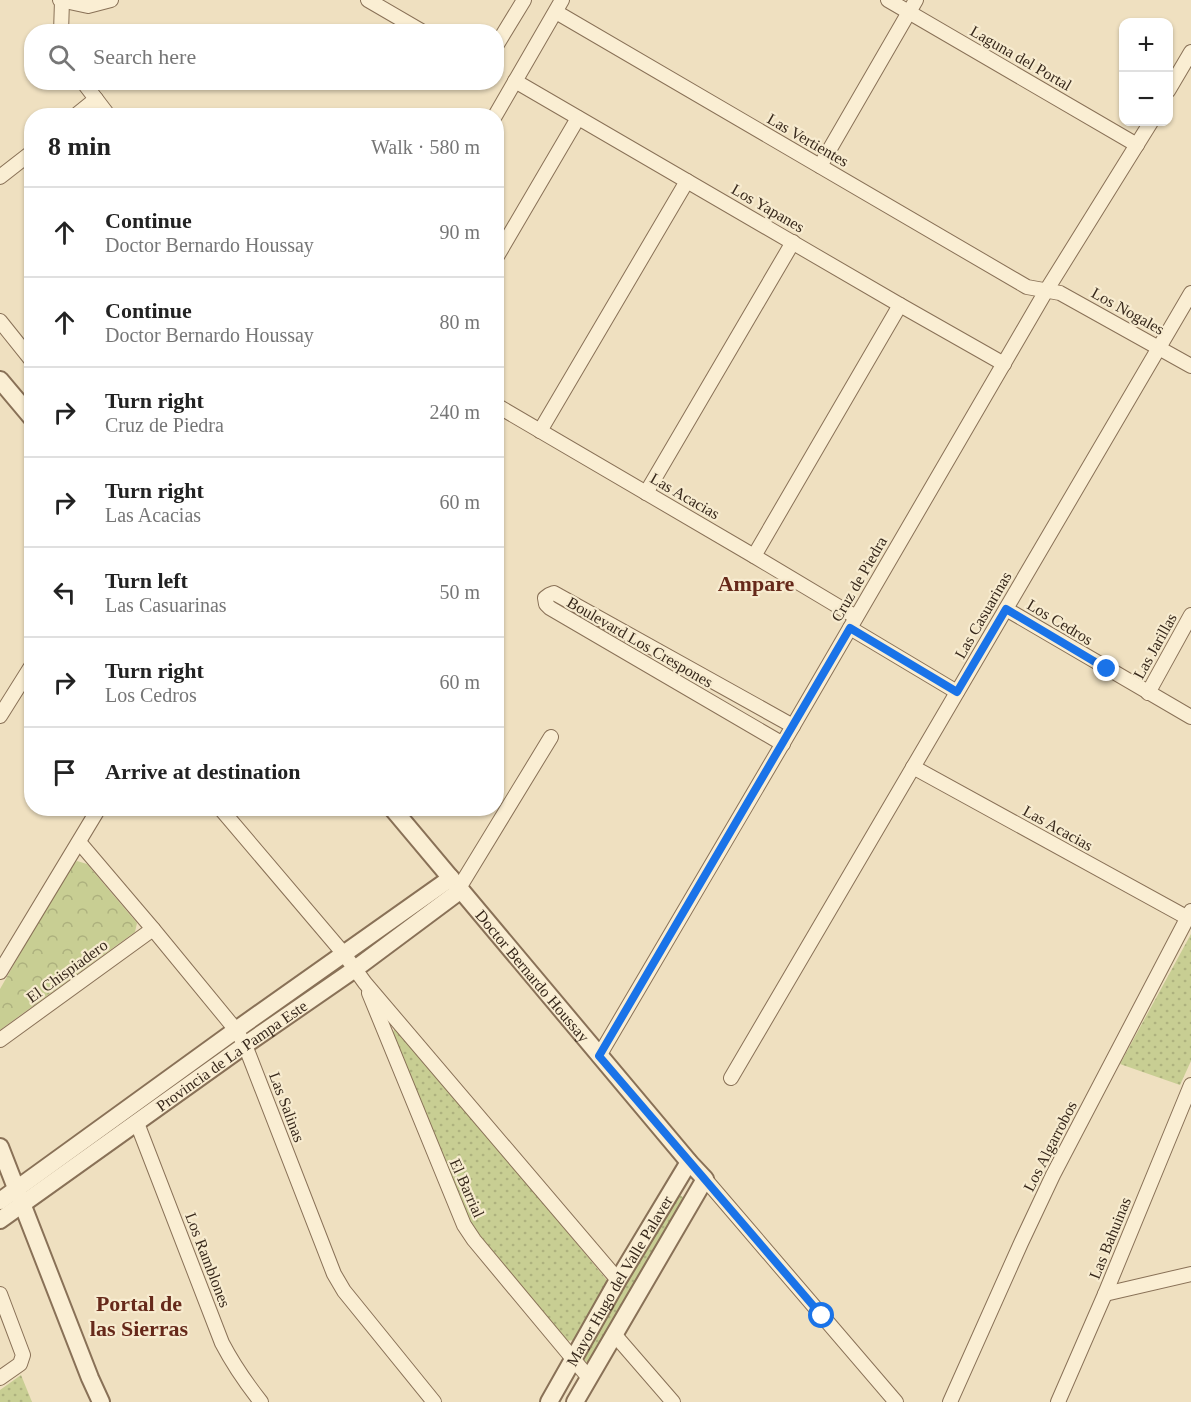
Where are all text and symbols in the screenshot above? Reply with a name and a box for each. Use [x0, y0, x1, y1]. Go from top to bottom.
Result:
map controls [1119, 18, 1173, 126]
button: + [1119, 18, 1173, 72]
street label: Laguna del Portal [967, 22, 1075, 95]
search box [24, 24, 504, 90]
icon: search [45, 41, 78, 74]
text: Search here [93, 44, 196, 69]
button: − [1119, 72, 1173, 126]
street label: Las Vertientes [764, 110, 852, 170]
text: 8 min [48, 132, 111, 161]
text: Walk · 580 m [371, 136, 480, 158]
street label: Los Yapanes [728, 180, 807, 236]
text: Continue [105, 208, 192, 233]
icon: ahead [48, 216, 81, 249]
text: 90 m [439, 221, 480, 243]
text: Doctor Bernardo Houssay [105, 234, 314, 256]
street label: Los Nogales [1088, 284, 1167, 339]
text: Continue [105, 298, 192, 323]
icon: ahead [48, 306, 81, 339]
text: 80 m [439, 311, 480, 333]
text: Doctor Bernardo Houssay [105, 324, 314, 346]
text: Turn right [105, 388, 204, 413]
icon: right [48, 396, 81, 429]
text: 240 m [429, 401, 480, 423]
text: Cruz de Piedra [105, 414, 224, 436]
street label: Las Acacias [647, 469, 723, 523]
text: Turn right [105, 478, 204, 503]
icon: right [48, 486, 81, 519]
text: 60 m [439, 491, 480, 513]
text: Las Acacias [105, 504, 201, 526]
street label: Cruz de Piedra [828, 534, 890, 624]
text: Turn left [105, 568, 188, 593]
street label: Las Casuarinas [951, 569, 1015, 661]
district label: Ampare [718, 571, 795, 596]
icon: left [48, 576, 81, 609]
text: 50 m [439, 581, 480, 603]
street label: Boulevard Los Crespones [564, 593, 716, 692]
text: Las Casuarinas [105, 594, 227, 616]
street label: Los Cedros [1024, 596, 1096, 648]
street label: Las Jarillas [1130, 610, 1180, 682]
route end [1093, 655, 1119, 681]
text: Turn right [105, 658, 204, 683]
icon: right [48, 666, 81, 699]
text: 60 m [439, 671, 480, 693]
text: Los Cedros [105, 684, 197, 706]
icon: arrive [48, 756, 81, 789]
text: Arrive at destination [105, 759, 301, 784]
street label: Las Acacias [1020, 802, 1096, 854]
street label: Doctor Bernardo Houssay [473, 906, 593, 1046]
street label: El Chispiadero [23, 936, 111, 1007]
street label: Provincia de La Pampa Este [153, 996, 310, 1114]
street label: Las Salinas [266, 1070, 308, 1144]
street label: Los Algarrobos [1020, 1098, 1081, 1194]
street label: El Barrial [446, 1156, 488, 1221]
street label: Mayor Hugo del Valle Palaver [563, 1192, 676, 1369]
street label: Las Bahuinas [1086, 1195, 1134, 1281]
street label: Los Ramblones [182, 1210, 234, 1310]
district label: Portal de las Sierras [90, 1291, 189, 1341]
route start [808, 1302, 834, 1328]

